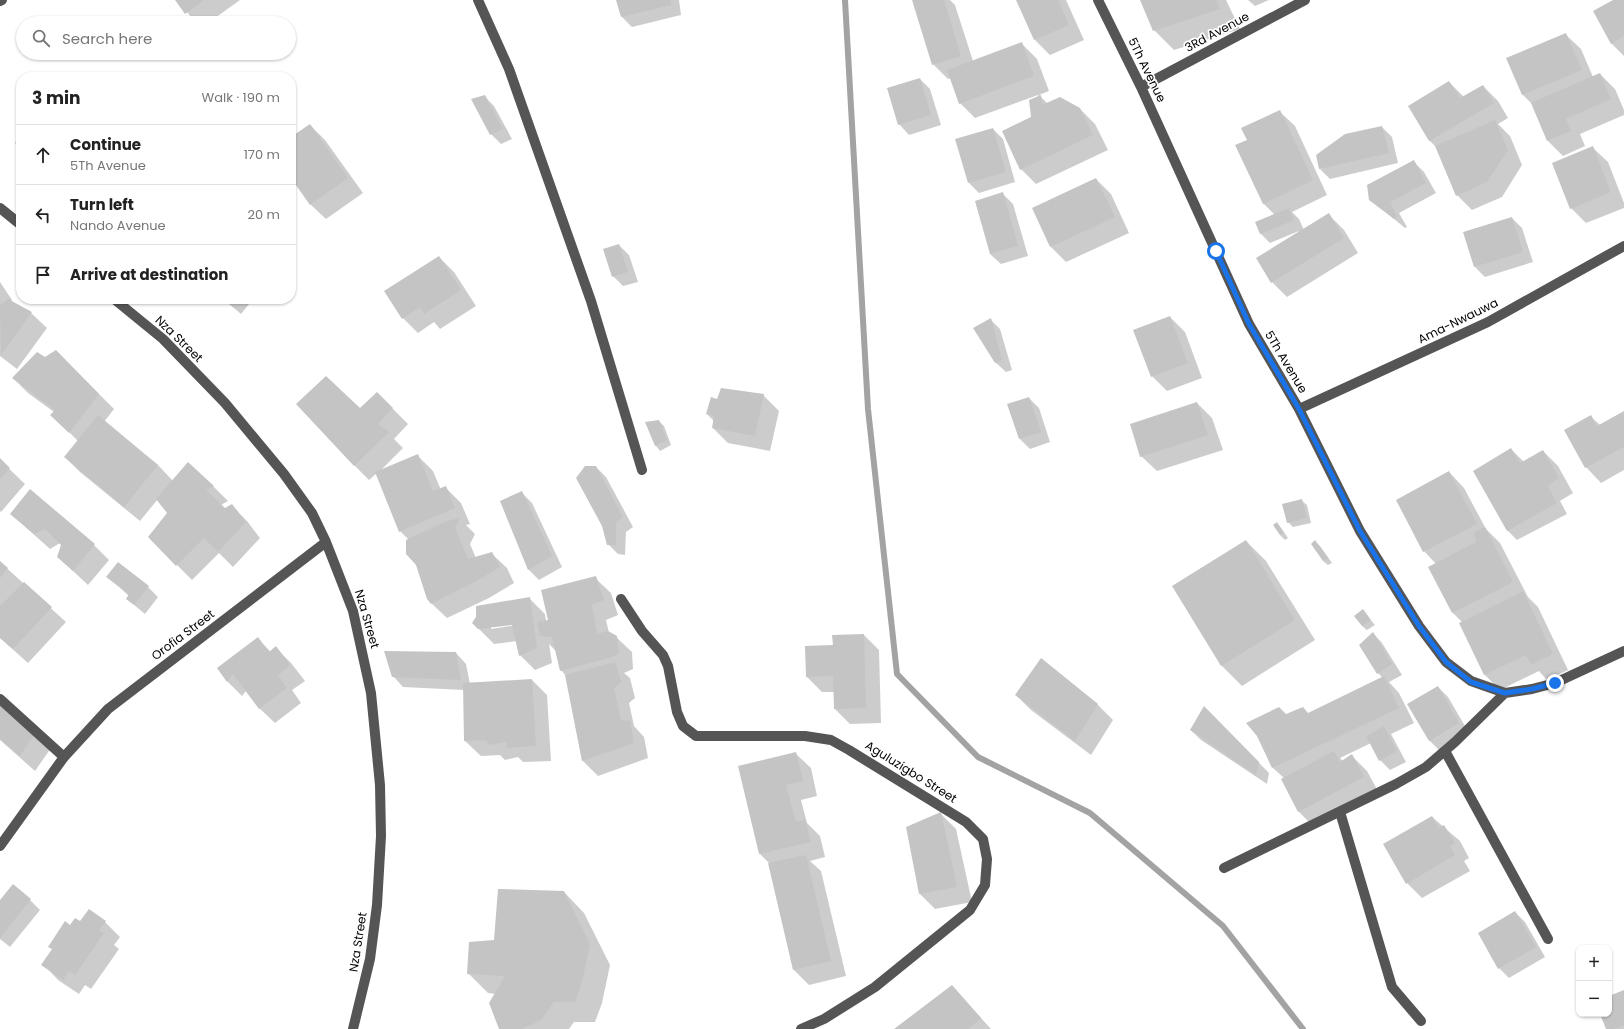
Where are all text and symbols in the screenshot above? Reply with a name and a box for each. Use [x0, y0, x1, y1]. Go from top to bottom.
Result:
street label: 3Rd Avenue [1182, 7, 1252, 56]
search box [16, 16, 296, 60]
icon: search [30, 27, 52, 49]
text: Search here [62, 28, 152, 49]
street label: 5Th Avenue [1124, 35, 1170, 105]
text: 3 min [32, 86, 80, 110]
text: Walk · 190 m [202, 88, 280, 107]
text: Continue [70, 134, 141, 155]
icon: ahead [32, 144, 54, 166]
text: 170 m [244, 145, 280, 164]
text: 5Th Avenue [70, 156, 146, 175]
text: Turn left [70, 194, 134, 215]
icon: left [32, 204, 54, 226]
text: 20 m [247, 205, 280, 224]
text: Nando Avenue [70, 216, 166, 235]
route start [1207, 242, 1225, 260]
icon: arrive [32, 264, 54, 286]
text: Arrive at destination [70, 264, 228, 285]
street label: Ama-Nwauwa [1415, 294, 1501, 347]
street label: Nza Street [152, 312, 207, 366]
street label: 5Th Avenue [1261, 327, 1312, 396]
street label: Nza Street [351, 588, 384, 650]
street label: Orofia Street [148, 605, 218, 664]
route end [1546, 674, 1564, 692]
street label: Aguluzigbo Street [862, 737, 960, 807]
street label: Nza Street [344, 911, 371, 973]
map controls [1576, 945, 1612, 1017]
button: + [1576, 945, 1612, 981]
button: − [1576, 981, 1612, 1017]

